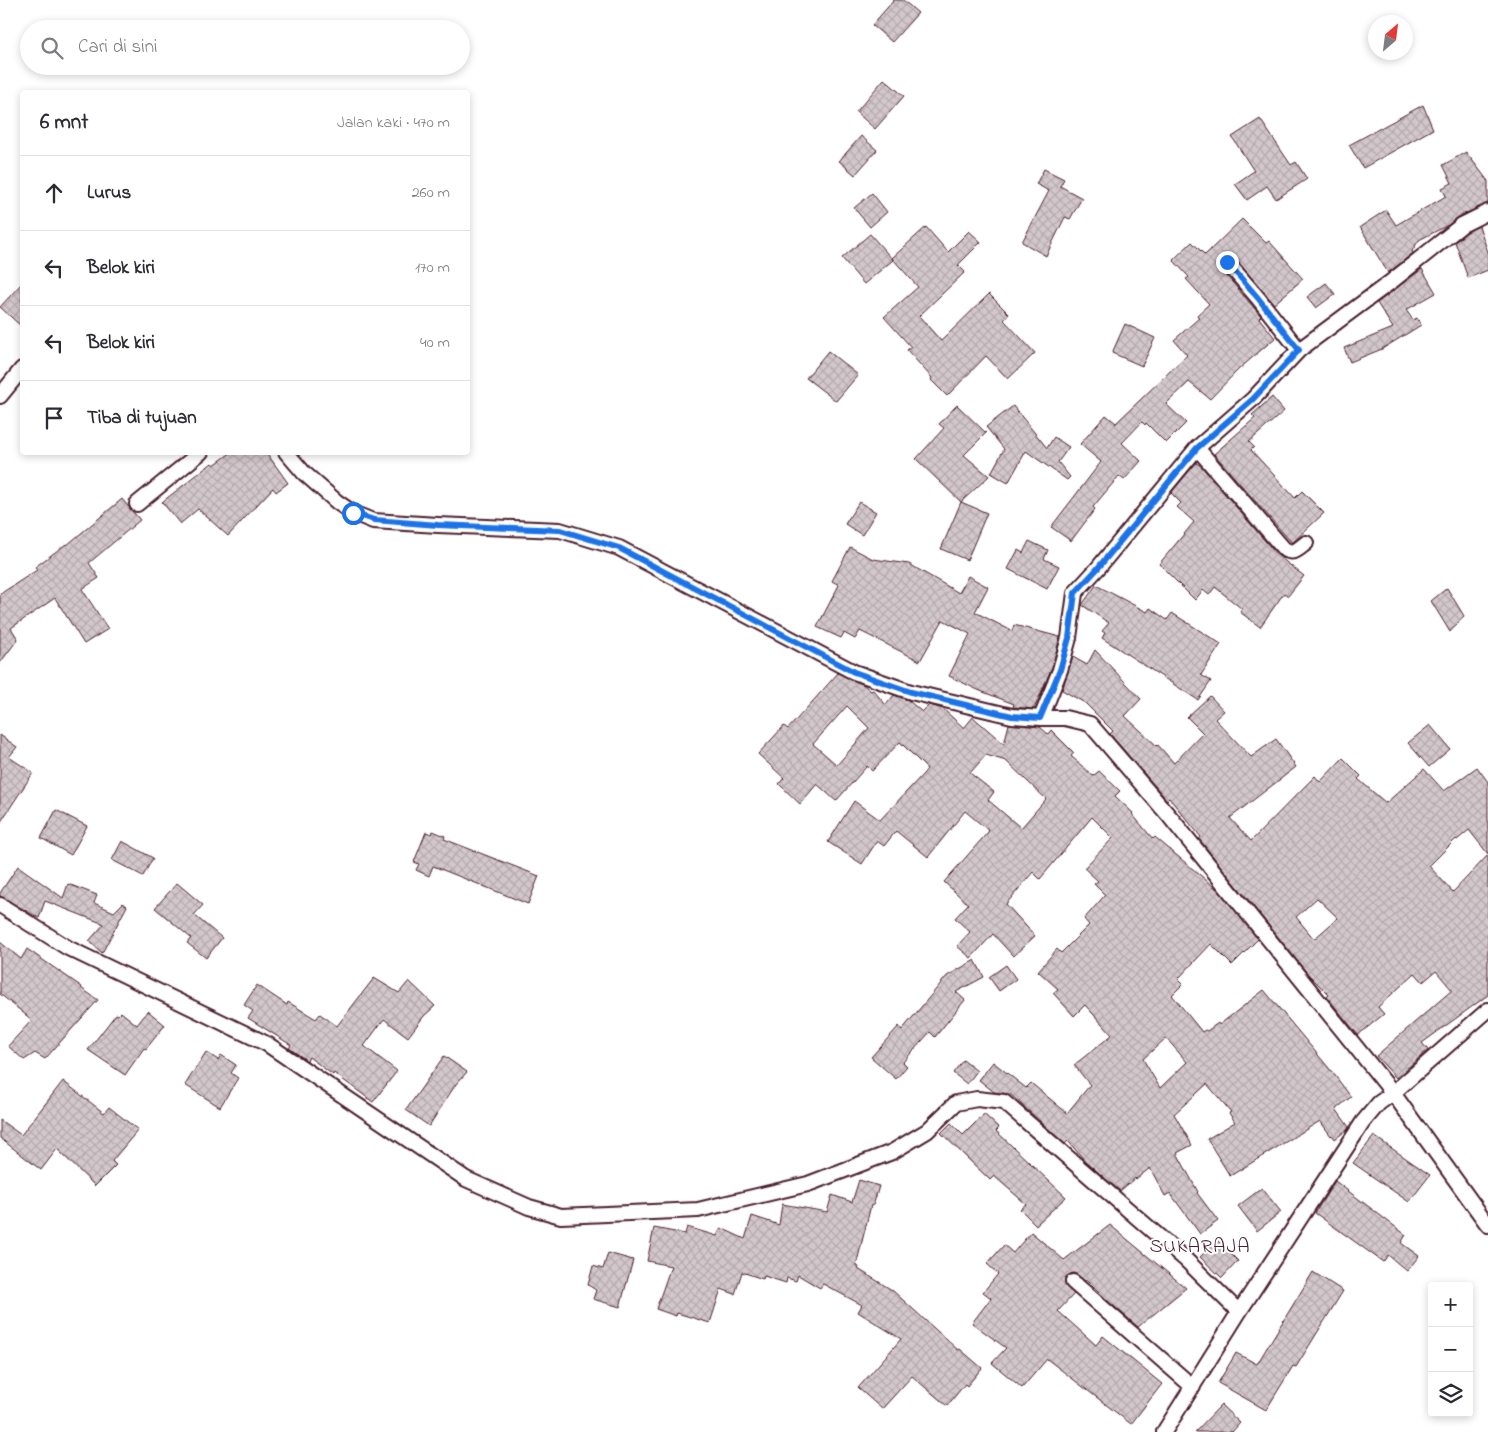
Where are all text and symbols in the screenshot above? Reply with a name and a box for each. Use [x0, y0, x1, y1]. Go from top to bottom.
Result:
north arrow [1368, 15, 1413, 60]
search box [20, 20, 470, 75]
icon: search [38, 34, 66, 62]
text: Cari di sini [78, 34, 157, 61]
text: 6 mnt [40, 108, 88, 138]
text: Jalan kaki · 470 m [337, 111, 450, 135]
icon: ahead [40, 179, 68, 207]
text: Lurus [87, 180, 131, 207]
text: 260 m [412, 181, 450, 205]
route end [1216, 251, 1239, 274]
icon: left [40, 254, 68, 282]
text: Belok kiri [87, 255, 155, 282]
text: 170 m [415, 256, 450, 280]
icon: left [40, 329, 68, 357]
text: Belok kiri [87, 330, 155, 357]
text: 40 m [420, 331, 450, 355]
icon: arrive [40, 404, 68, 432]
text: Tiba di tujuan [87, 405, 197, 432]
route start [342, 502, 365, 525]
district label: SUKARAJA [1150, 1233, 1250, 1262]
map controls [1428, 1282, 1473, 1417]
button: + [1428, 1282, 1473, 1327]
button: − [1428, 1327, 1473, 1372]
button: layers [1428, 1372, 1473, 1417]

